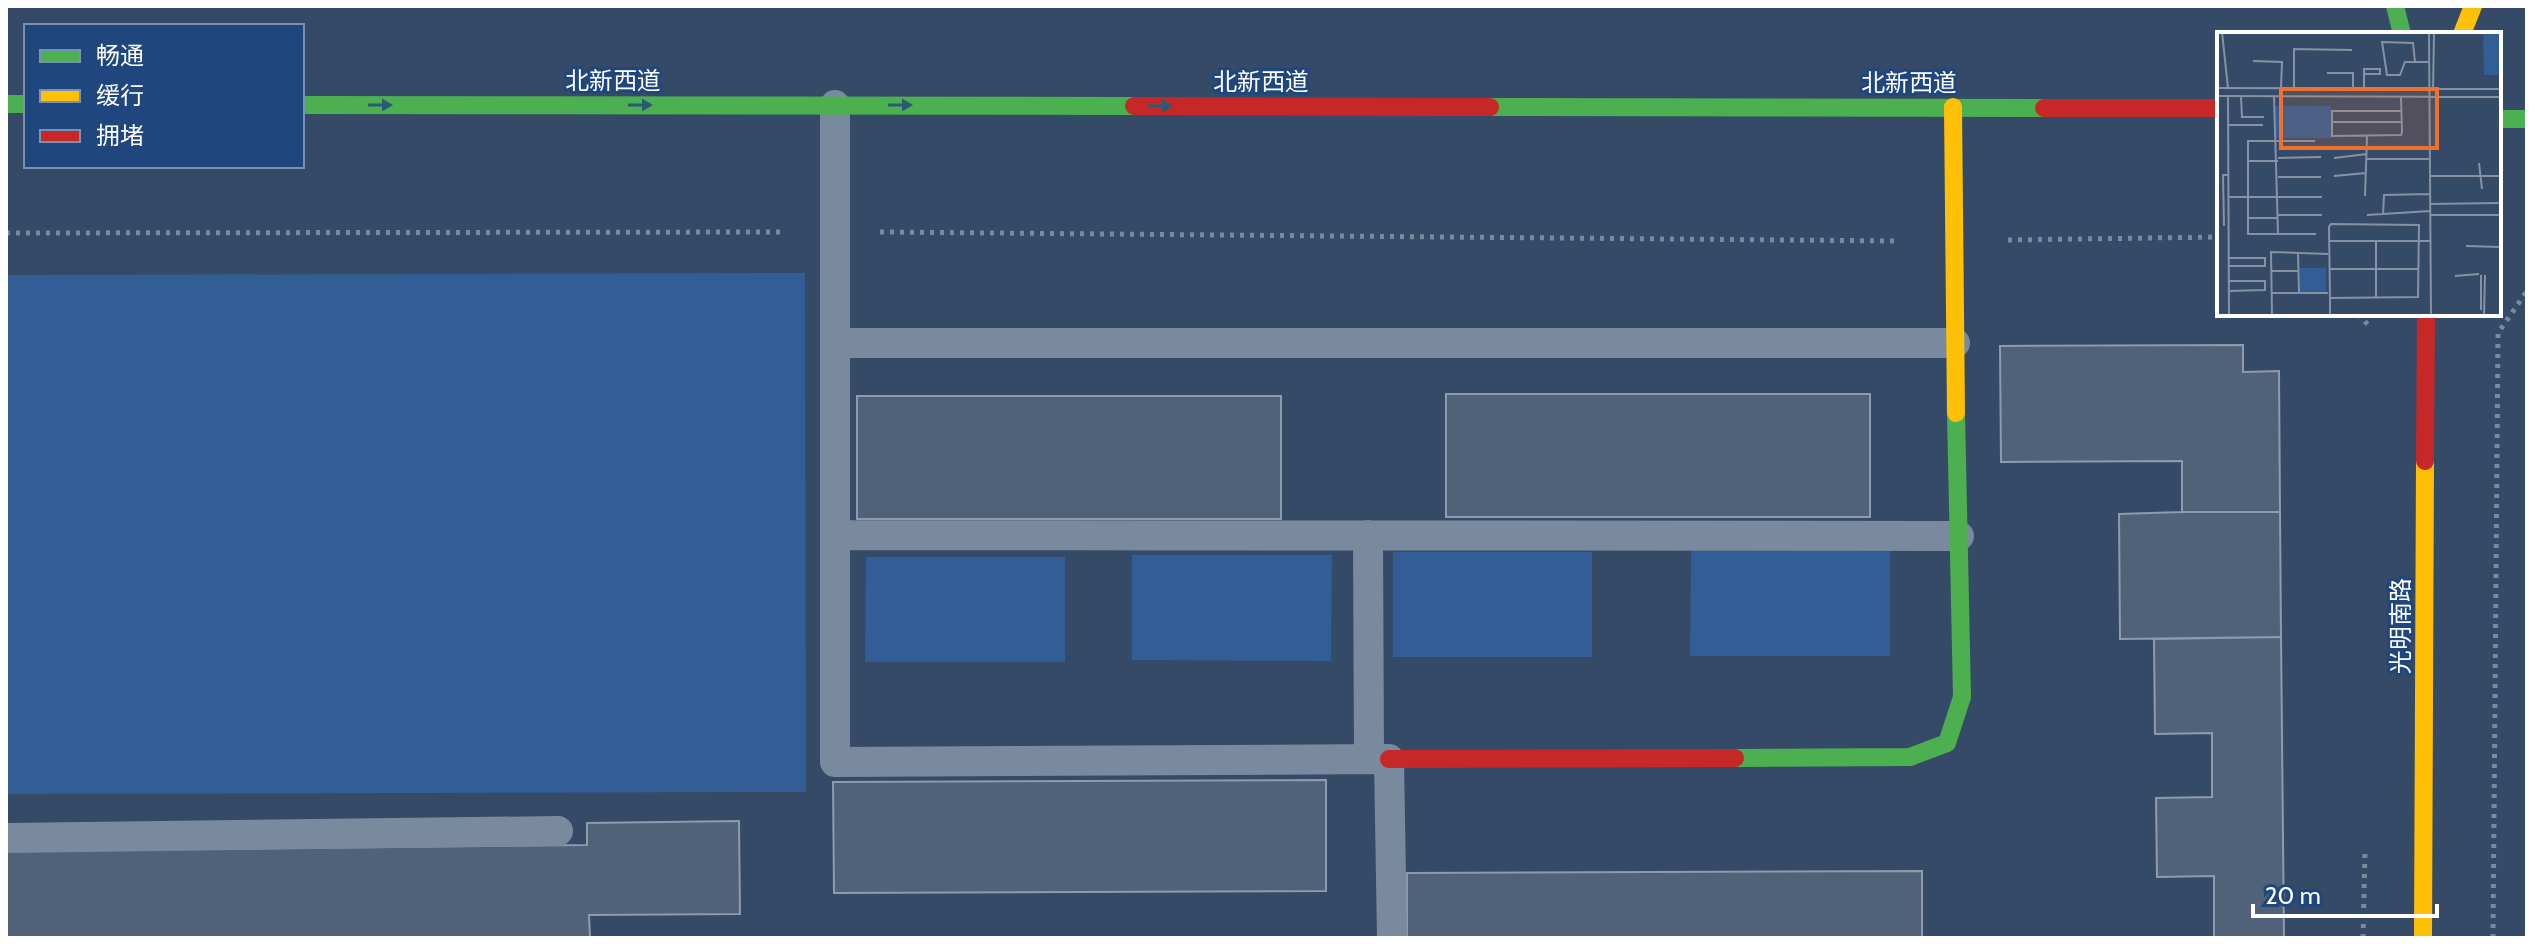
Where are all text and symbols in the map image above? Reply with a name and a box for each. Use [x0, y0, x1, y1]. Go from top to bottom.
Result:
legend [24, 24, 304, 168]
inset map [2217, 32, 2501, 316]
text: 畅通 [96, 41, 144, 70]
street label: 北新西道 [565, 66, 661, 95]
street label: 北新西道 [1213, 67, 1309, 96]
street label: 北新西道 [1861, 68, 1957, 97]
text: 缓行 [96, 81, 144, 110]
one-way arrow [368, 99, 393, 111]
one-way arrow [628, 99, 653, 111]
one-way arrow [888, 99, 913, 111]
one-way arrow [1148, 100, 1173, 112]
text: 拥堵 [96, 121, 144, 150]
street label: 光明南路 [2386, 578, 2415, 674]
scale bar [2253, 868, 2437, 918]
text: 20 m [2265, 881, 2321, 910]

